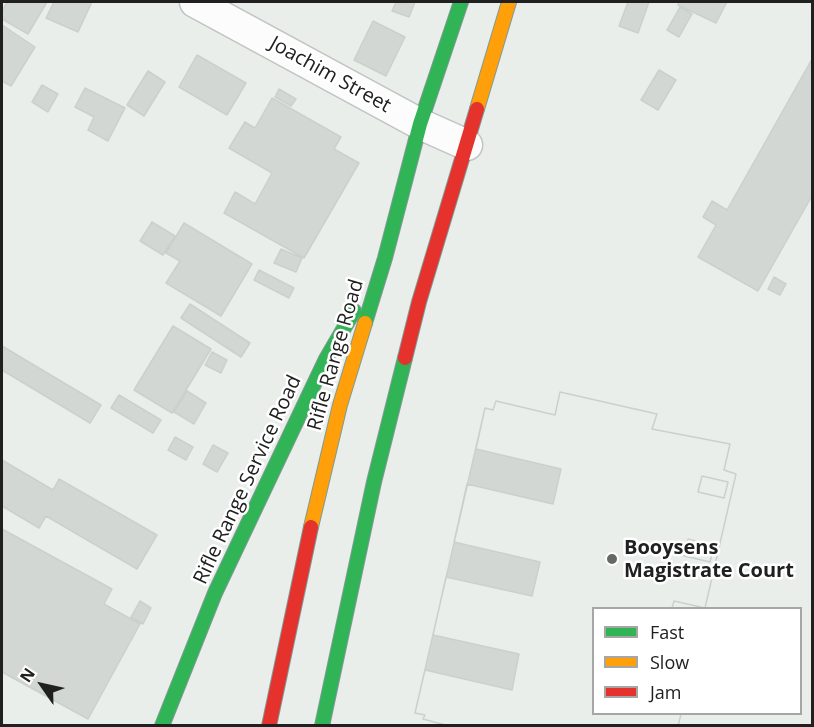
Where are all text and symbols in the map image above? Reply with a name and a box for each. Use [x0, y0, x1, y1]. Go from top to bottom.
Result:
street label: Joachim Street [265, 32, 395, 118]
street label: Rifle Range Road [303, 277, 369, 433]
street label: Rifle Range Service Road [189, 372, 307, 588]
place label: Booysens Magistrate Court [624, 536, 794, 583]
marker: Booysens Magistrate Court [605, 552, 619, 566]
legend [592, 607, 802, 715]
text: Fast [650, 620, 684, 644]
text: Slow [650, 650, 689, 674]
north arrow [12, 655, 72, 715]
text: N [14, 663, 40, 686]
text: Jam [650, 680, 682, 704]

